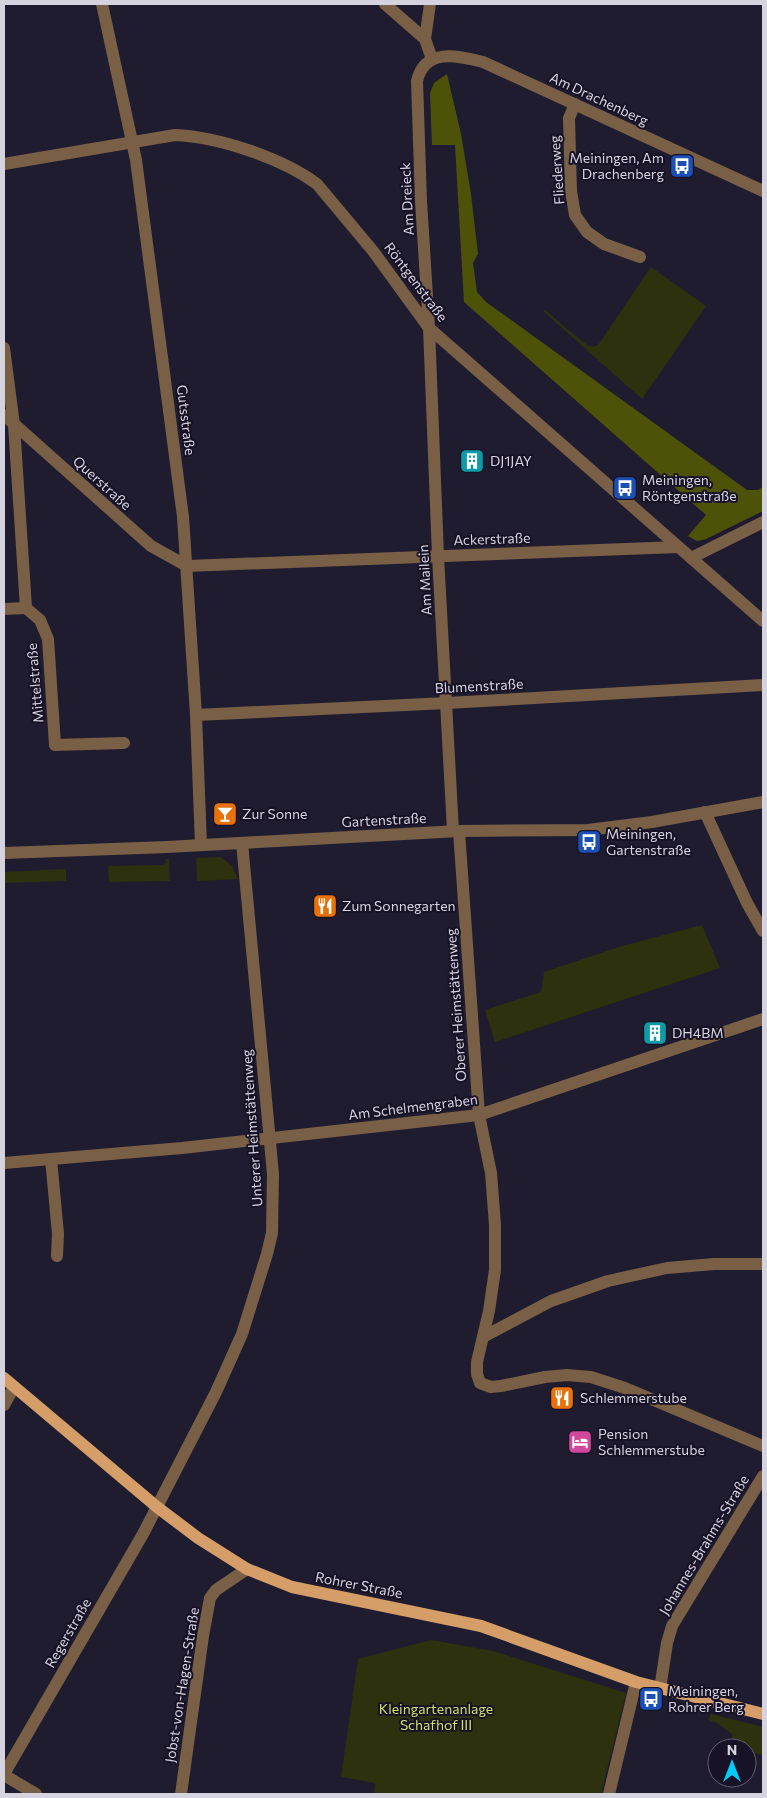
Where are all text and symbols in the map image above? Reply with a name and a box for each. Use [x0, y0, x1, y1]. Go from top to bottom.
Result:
street label: Am Drachenberg [547, 68, 652, 129]
street label: Fliederweg [546, 134, 567, 205]
place label: Meiningen, Am Drachenberg [569, 149, 664, 182]
bus stop icon: Meiningen, Am Drachenberg [669, 153, 695, 179]
street label: Am Dreieck [396, 162, 417, 236]
street label: Röntgenstraße [381, 239, 452, 325]
street label: Gutsstraße [174, 384, 199, 456]
building icon: DJ1JAY [459, 448, 485, 474]
street label: Querstraße [70, 452, 135, 513]
place label: DJ1JAY [490, 452, 532, 469]
place label: Meiningen, Röntgenstraße [642, 471, 737, 504]
bus stop icon: Meiningen, Röntgenstraße [612, 475, 638, 501]
street label: Ackerstraße [453, 529, 531, 548]
street label: Am Mailein [414, 544, 435, 616]
street label: Mittelstraße [23, 642, 46, 724]
street label: Blumenstraße [434, 675, 524, 696]
bar icon: Zur Sonne [212, 801, 238, 827]
place label: Zur Sonne [242, 805, 308, 822]
street label: Gartenstraße [341, 809, 427, 830]
place label: Meiningen, Gartenstraße [606, 825, 691, 858]
bus stop icon: Meiningen, Gartenstraße [576, 829, 602, 855]
restaurant icon: Zum Sonnegarten [312, 893, 338, 919]
place label: Zum Sonnegarten [342, 897, 456, 914]
street label: Oberer Heimstättenweg [442, 927, 469, 1082]
building icon: DH4BM [642, 1020, 668, 1046]
place label: DH4BM [672, 1024, 724, 1041]
street label: Unterer Heimstättenweg [237, 1048, 265, 1207]
street label: Am Schelmengraben [347, 1090, 479, 1123]
restaurant icon: Schlemmerstube [549, 1385, 575, 1411]
place label: Schlemmerstube [580, 1389, 687, 1406]
place label: Pension Schlemmerstube [598, 1425, 705, 1458]
hotel icon: Pension Schlemmerstube [567, 1429, 593, 1455]
street label: Johannes-Brahms-Straße [655, 1472, 752, 1618]
street label: Rohrer Straße [314, 1568, 404, 1601]
street label: Regerstraße [41, 1595, 94, 1670]
street label: Jobst-von-Hagen-Straße [161, 1606, 202, 1764]
place label: Meiningen, Rohrer Berg [668, 1682, 744, 1715]
bus stop icon: Meiningen, Rohrer Berg [638, 1686, 664, 1712]
park label: Kleingartenanlage Schafhof III [379, 1700, 493, 1733]
north arrow [707, 1738, 757, 1788]
text: N [727, 1741, 737, 1758]

